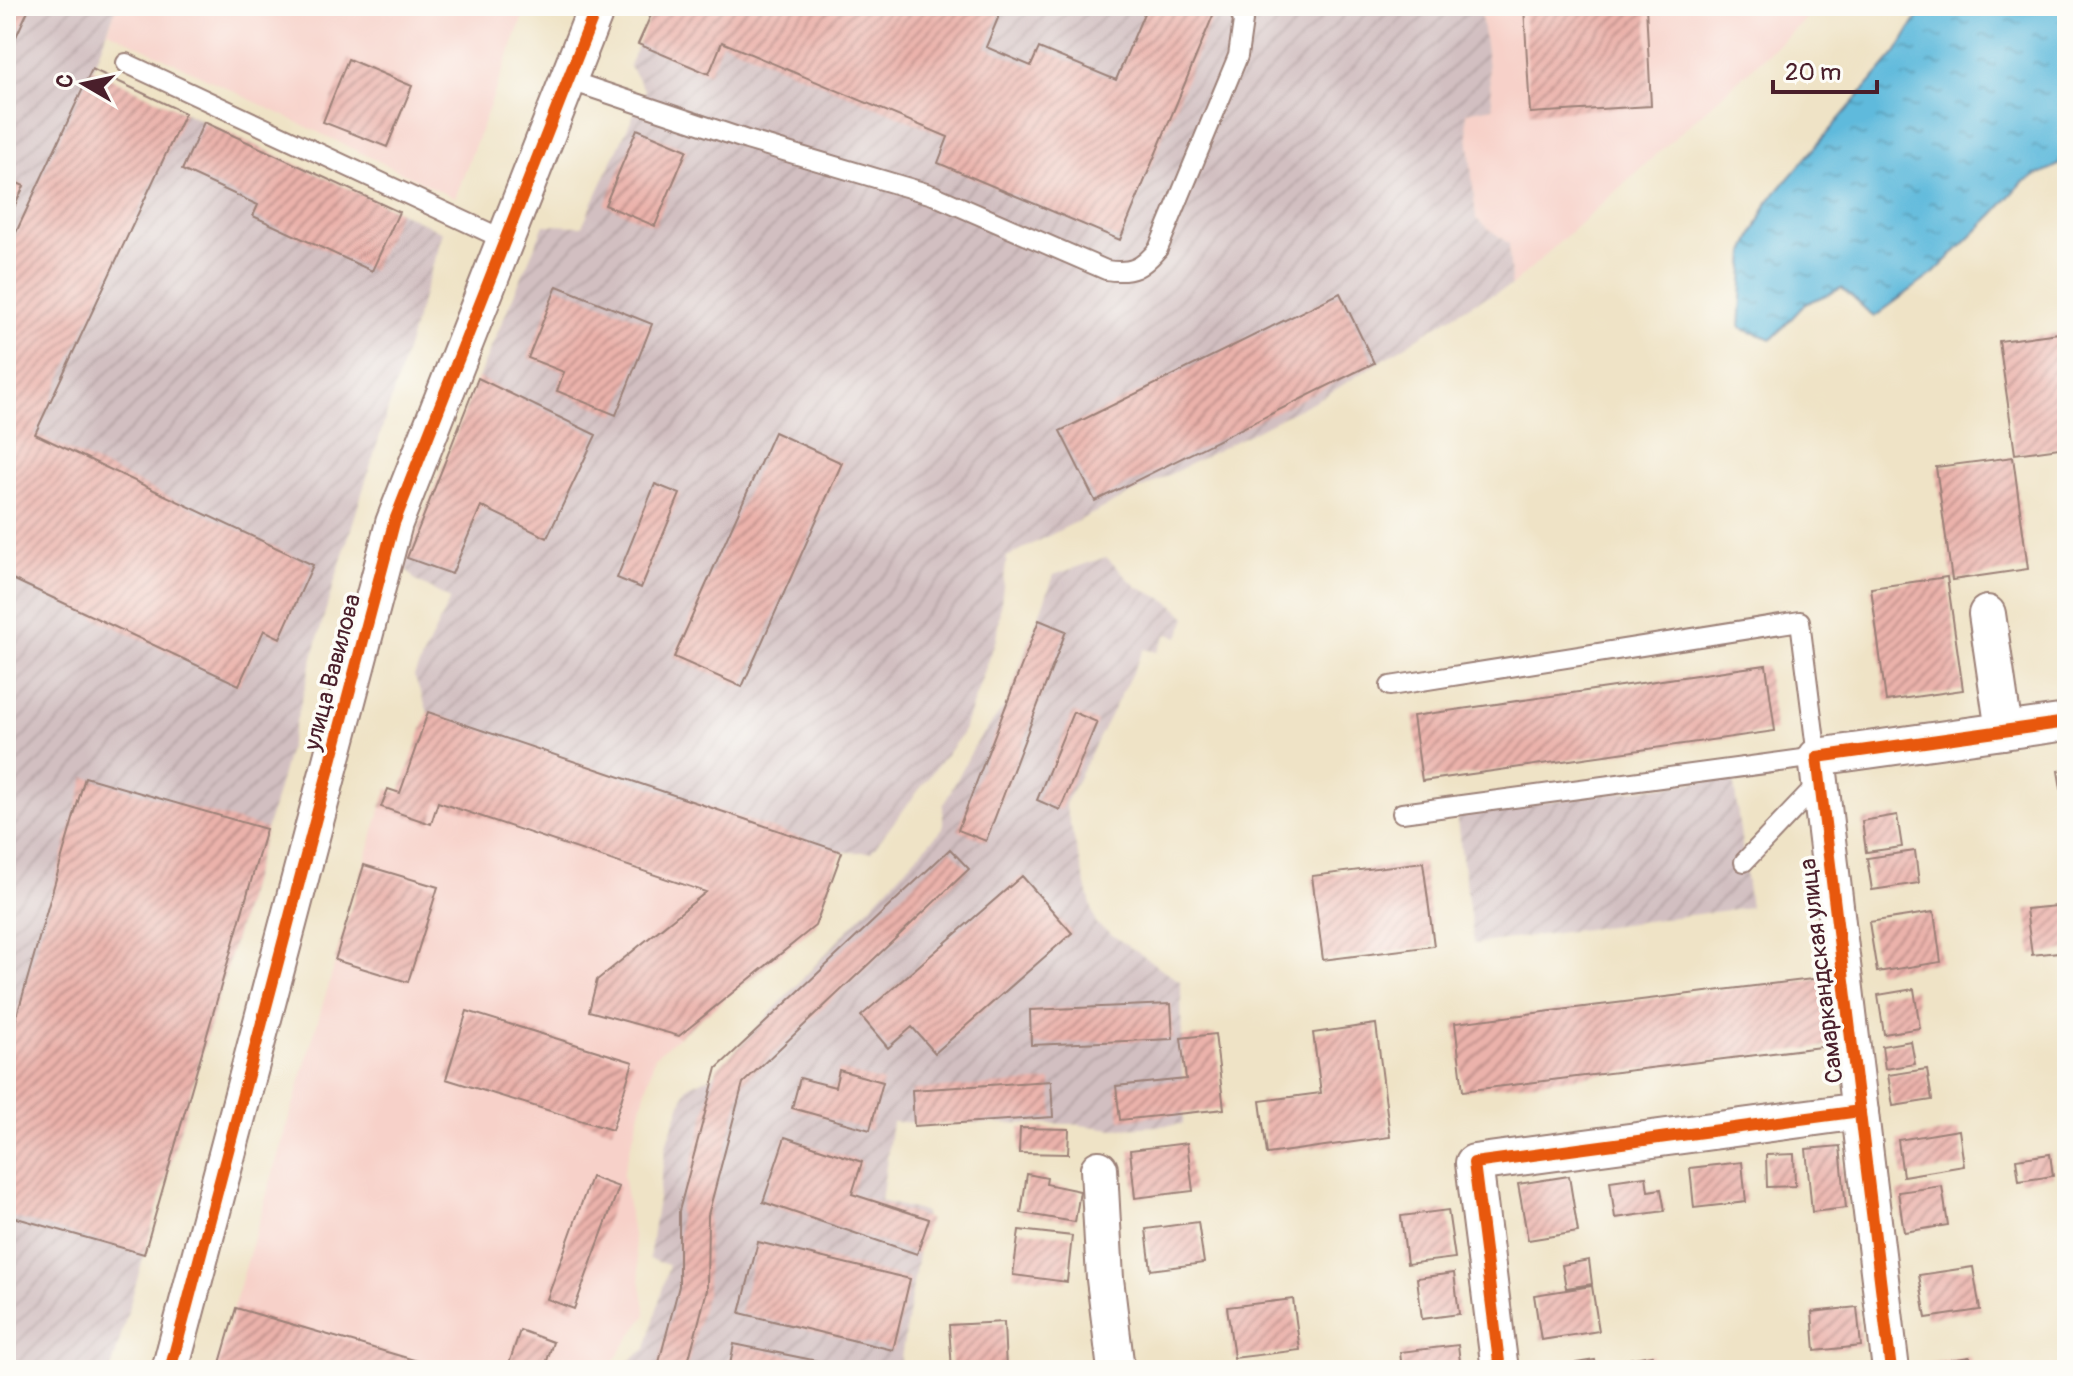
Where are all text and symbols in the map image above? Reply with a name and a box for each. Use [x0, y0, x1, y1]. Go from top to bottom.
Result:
north arrow [44, 44, 124, 124]
scale bar [1773, 44, 1877, 94]
text: 20 m [1785, 58, 1841, 87]
text: С [50, 72, 80, 90]
street label: улица Вавилова [297, 591, 367, 754]
street label: Самаркандская улица [1793, 857, 1850, 1085]

